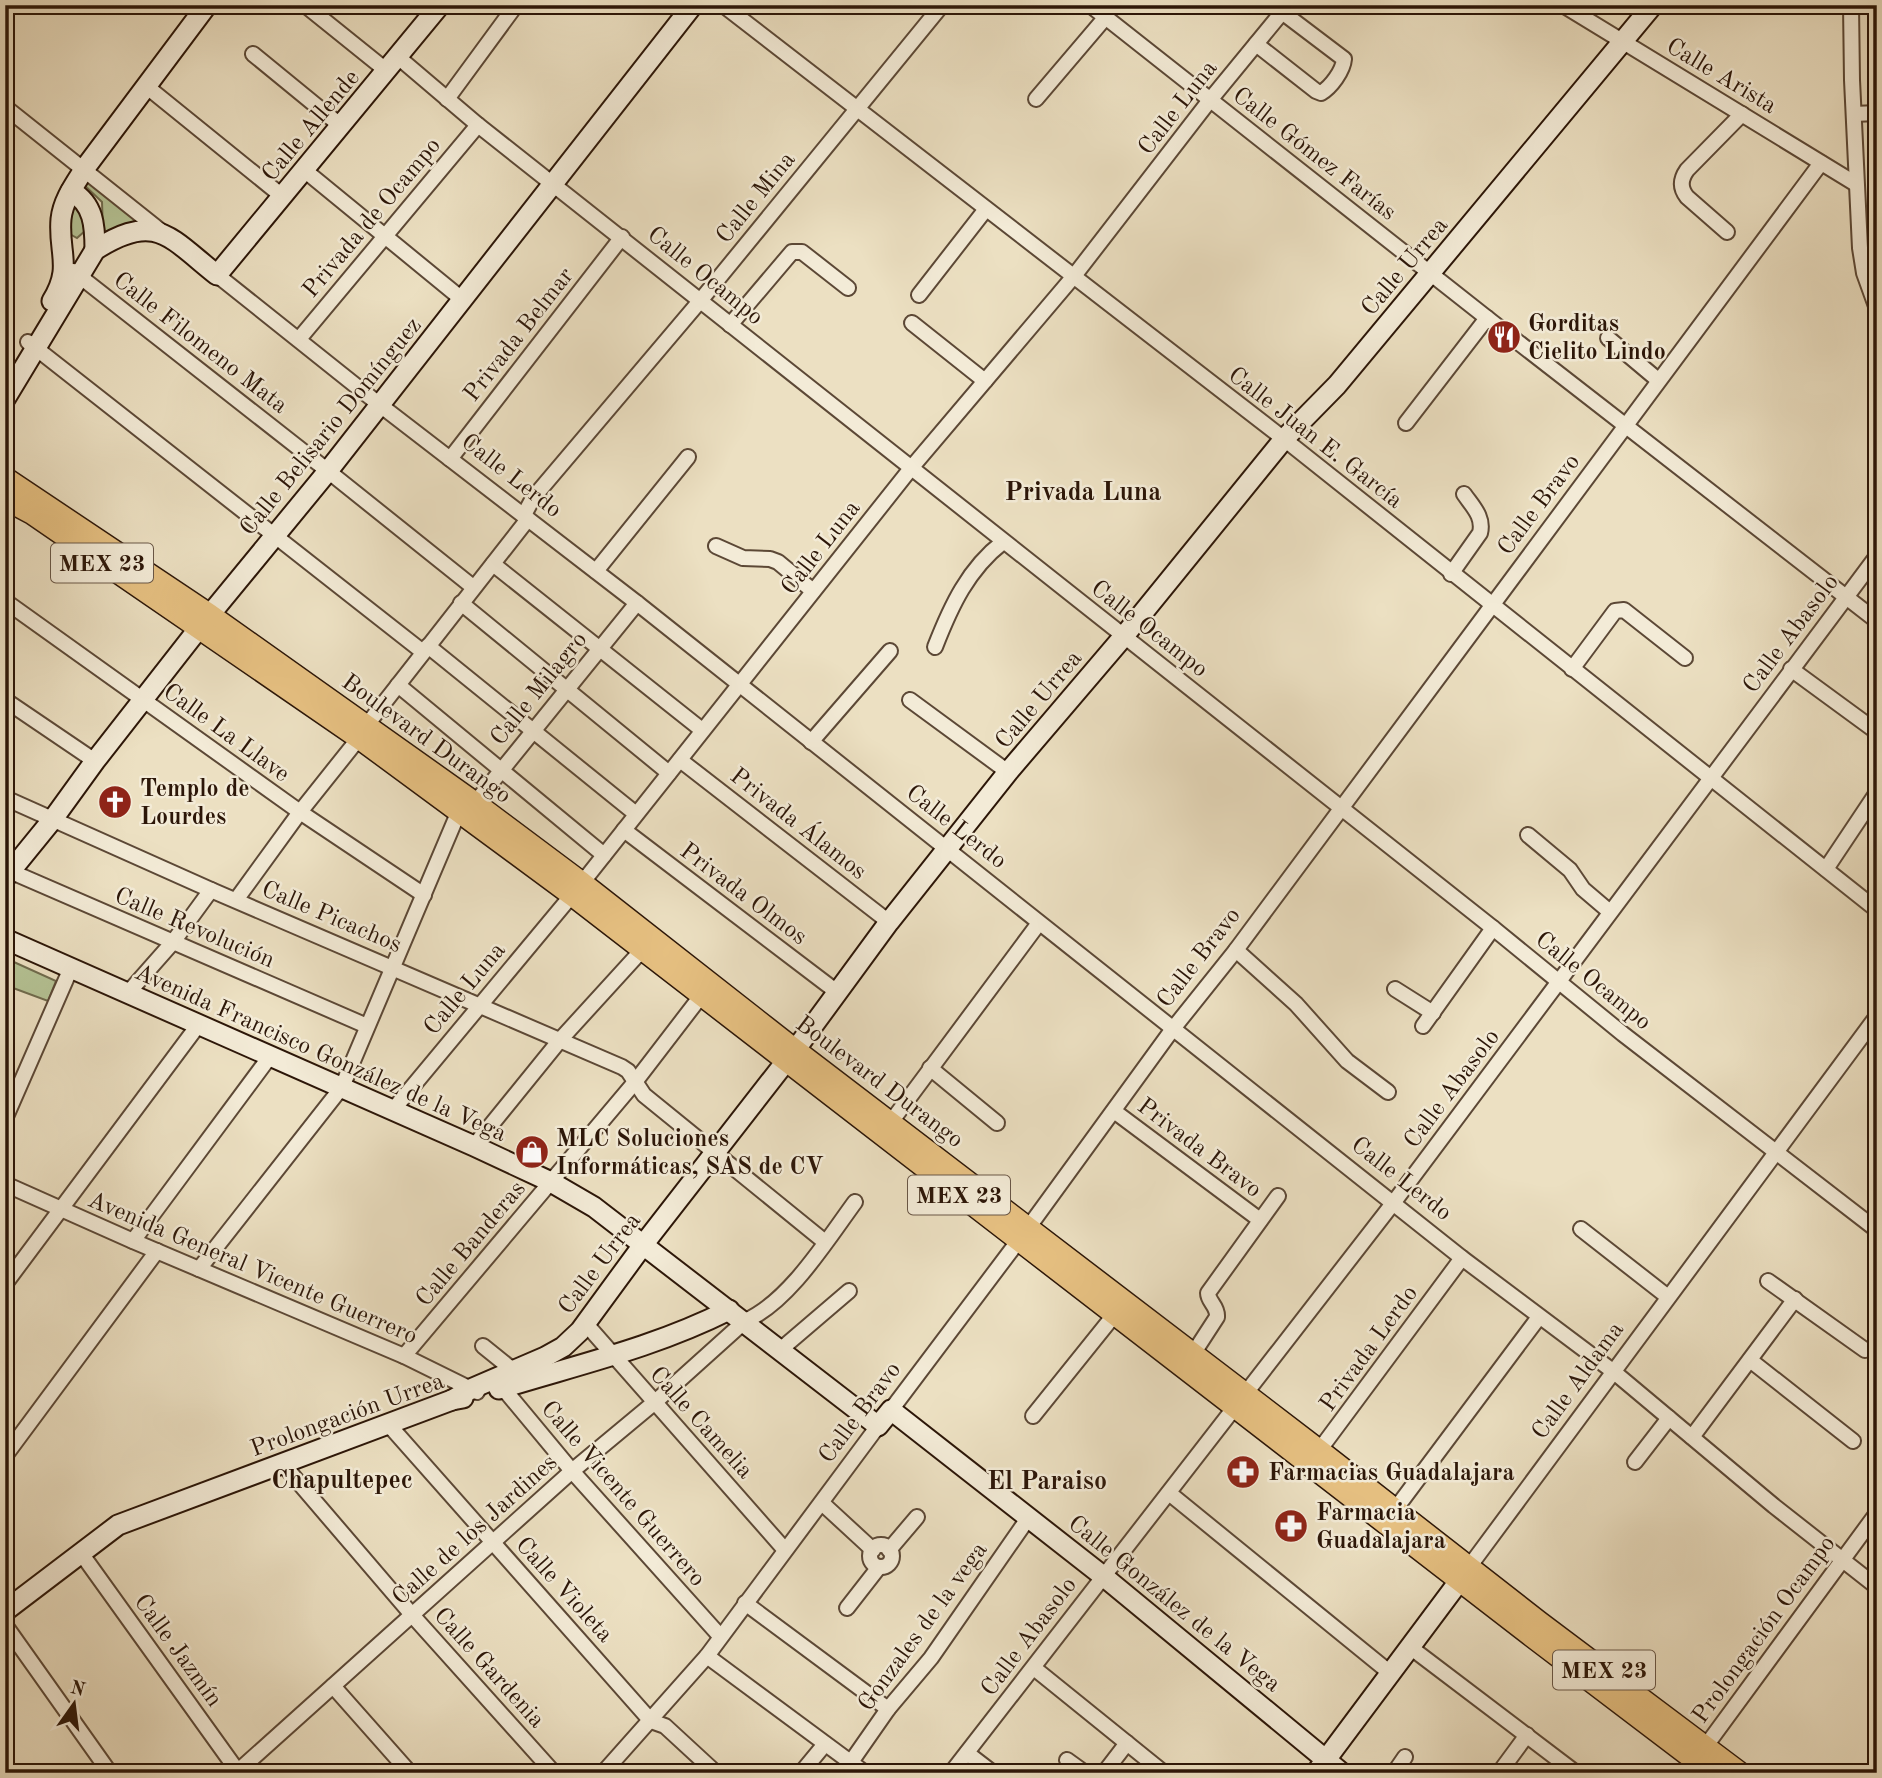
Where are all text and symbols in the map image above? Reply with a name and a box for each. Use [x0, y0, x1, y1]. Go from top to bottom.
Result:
street label: Calle Arista [1662, 34, 1780, 119]
street label: Calle Luna [1135, 56, 1223, 160]
street label: Calle Allende [258, 66, 365, 187]
street label: Calle Gómez Farías [1227, 83, 1400, 226]
street label: Privada de Ocampo [299, 134, 446, 303]
street label: Calle Mina [713, 148, 801, 249]
street label: Calle Urrea [1358, 214, 1453, 321]
street label: Calle Ocampo [642, 223, 767, 330]
street label: Privada Belmar [460, 264, 579, 407]
street label: Calle Filomeno Mata [108, 268, 291, 419]
place label: Gorditas Cielito Lindo [1528, 313, 1666, 365]
street label: Calle Belisario Domínguez [236, 314, 427, 541]
restaurant icon: Gorditas Cielito Lindo [1485, 318, 1523, 356]
street label: Calle Juan E. García [1223, 363, 1406, 514]
street label: Calle Lerdo [456, 430, 565, 523]
street label: Calle Bravo [1494, 450, 1585, 560]
district label: Privada Luna [1005, 480, 1162, 506]
street label: Calle Luna [778, 496, 866, 600]
road number: MEX 23 [51, 544, 153, 582]
street label: Calle Abasolo [1739, 570, 1844, 698]
street label: Calle Ocampo [1086, 577, 1212, 682]
street label: Calle Milagro [487, 628, 592, 751]
street label: Calle Urrea [992, 647, 1087, 754]
street label: Boulevard Durango [337, 670, 515, 809]
street label: Calle La Llave [158, 680, 293, 787]
street label: Privada Álamos [725, 761, 873, 885]
place label: Templo de Lourdes [140, 778, 250, 830]
street label: Calle Lerdo [901, 781, 1010, 874]
church icon: Templo de Lourdes [96, 783, 134, 821]
street label: Privada Olmos [675, 839, 811, 950]
street label: Calle Picachos [258, 878, 405, 958]
street label: Calle Revolución [111, 884, 278, 973]
street label: Calle Bravo [1153, 904, 1246, 1013]
street label: Calle Ocampo [1530, 928, 1655, 1035]
street label: Calle Luna [420, 938, 511, 1040]
street label: Avenida Francisco González de la Vega [131, 961, 510, 1147]
street label: Boulevard Durango [791, 1012, 967, 1153]
street label: Calle Abasolo [1400, 1025, 1505, 1153]
street label: Privada Bravo [1132, 1094, 1265, 1203]
place label: MLC Soluciones Informáticas, SAS de CV [556, 1128, 824, 1180]
shop icon: MLC Soluciones Informáticas, SAS de CV [513, 1133, 551, 1171]
street label: Calle Lerdo [1346, 1133, 1455, 1226]
road number: MEX 23 [908, 1176, 1010, 1214]
street label: Calle Banderas [412, 1177, 531, 1312]
street label: Avenida General Vicente Guerrero [84, 1188, 420, 1349]
street label: Calle Urrea [555, 1209, 646, 1319]
street label: Privada Lerdo [1316, 1282, 1423, 1416]
street label: Calle Aldama [1528, 1318, 1629, 1444]
street label: Calle Bravo [815, 1358, 906, 1468]
street label: Calle Camelia [644, 1363, 757, 1484]
street label: Prolongación Urrea [248, 1370, 448, 1462]
street label: Calle Vicente Guerrero [536, 1397, 709, 1592]
street label: Calle de los Jardines [388, 1450, 562, 1611]
pharmacy icon: Farmacias Guadalajara [1224, 1453, 1262, 1491]
place label: Farmacias Guadalajara [1268, 1462, 1515, 1486]
district label: Chapultepec [271, 1468, 413, 1494]
district label: El Paraiso [987, 1469, 1107, 1495]
place label: Farmacia Guadalajara [1316, 1502, 1446, 1554]
pharmacy icon: Farmacia Guadalajara [1272, 1507, 1310, 1545]
street label: Calle González de la Vega [1063, 1512, 1285, 1697]
street label: Prolongación Ocampo [1689, 1532, 1841, 1728]
street label: Calle Violeta [510, 1533, 617, 1648]
street label: Gonzales de la vega [855, 1538, 993, 1716]
street label: Calle Abasolo [977, 1573, 1082, 1701]
street label: Calle Jazmín [129, 1591, 226, 1712]
street label: Calle Gardenia [429, 1604, 549, 1733]
road number: MEX 23 [1553, 1651, 1655, 1690]
north arrow [38, 1670, 108, 1740]
text: N [68, 1679, 87, 1701]

